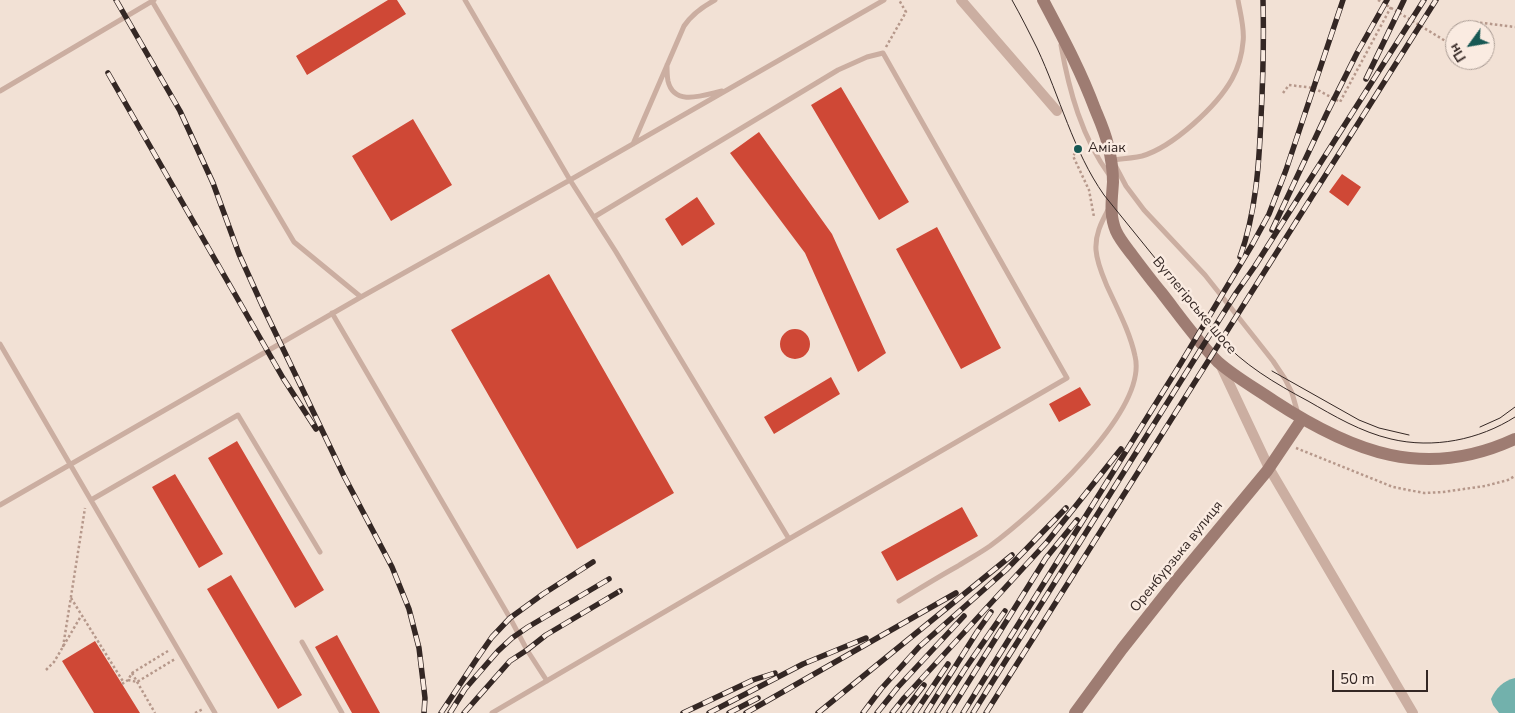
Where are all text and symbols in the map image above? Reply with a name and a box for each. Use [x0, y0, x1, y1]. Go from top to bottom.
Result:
north arrow [1445, 20, 1495, 70]
text: Пн [1445, 39, 1471, 66]
place label: Аміак [1088, 141, 1126, 157]
marker: Аміак [1072, 143, 1084, 155]
street label: Вуглегірське шосе [1148, 254, 1240, 358]
street label: Оренбурзька вулиця [1127, 498, 1227, 616]
scale bar [1335, 660, 1431, 692]
text: 50 m [1340, 669, 1375, 689]

